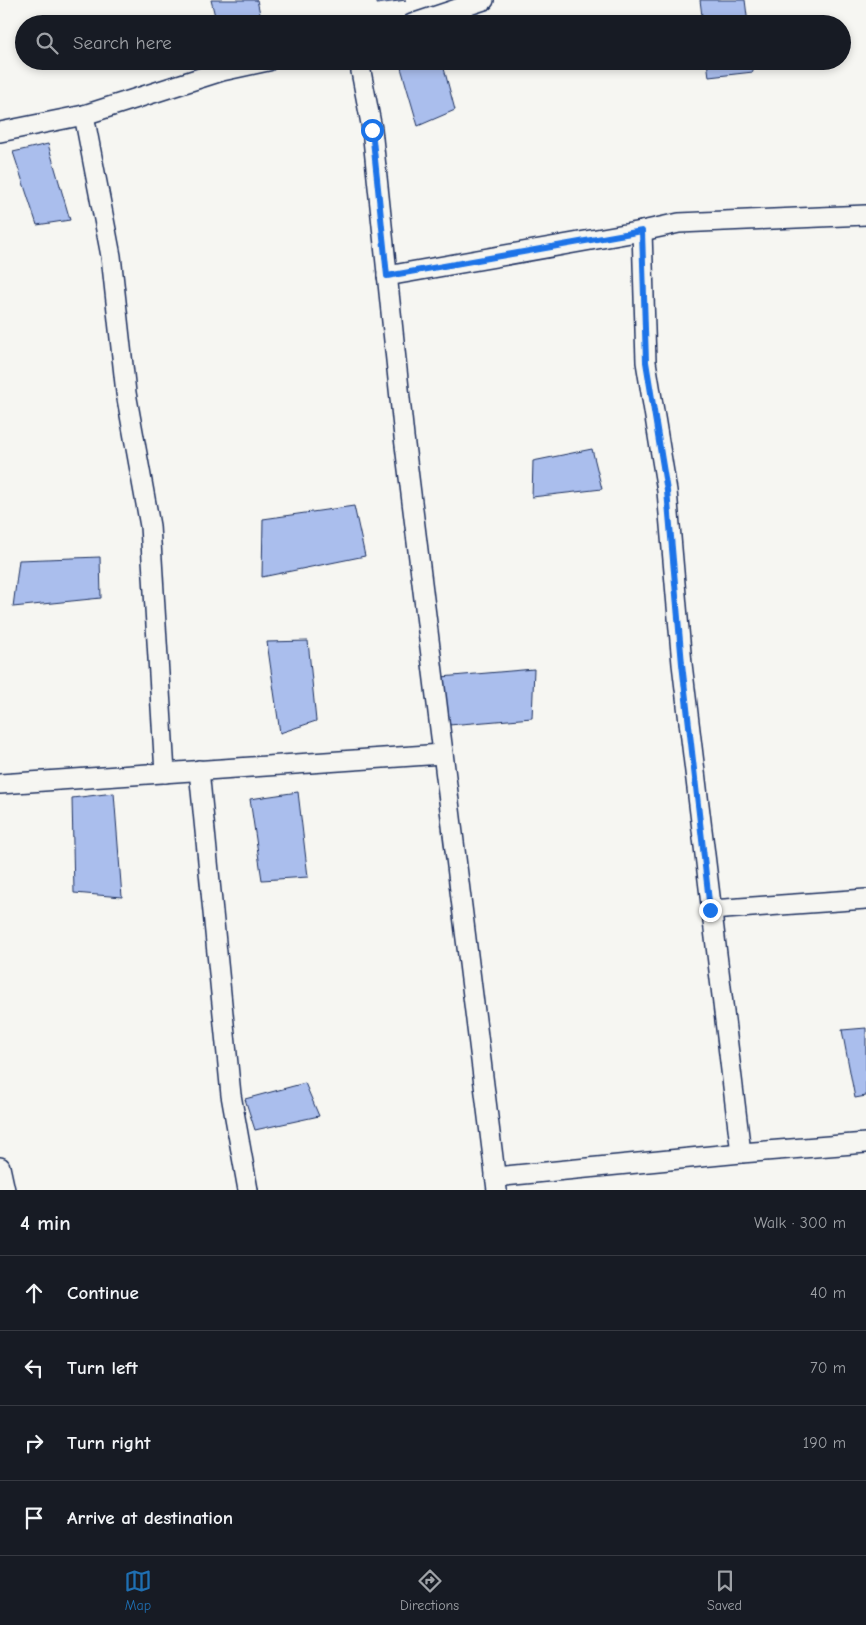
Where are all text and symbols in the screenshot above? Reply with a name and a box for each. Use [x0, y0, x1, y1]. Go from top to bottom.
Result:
search box [15, 15, 851, 70]
icon: search [33, 29, 61, 57]
text: Search here [73, 32, 172, 54]
route start [361, 119, 384, 142]
route end [699, 899, 722, 922]
text: 4 min [20, 1211, 71, 1235]
text: Walk · 300 m [754, 1214, 846, 1232]
icon: ahead [20, 1279, 48, 1307]
text: Continue [67, 1282, 139, 1304]
text: 40 m [810, 1284, 846, 1302]
icon: left [20, 1354, 48, 1382]
text: Turn left [67, 1357, 138, 1379]
text: 70 m [810, 1359, 846, 1377]
icon: right [20, 1429, 48, 1457]
text: Turn right [67, 1432, 151, 1454]
text: 190 m [803, 1434, 846, 1452]
icon: arrive [20, 1504, 48, 1532]
text: Arrive at destination [67, 1507, 233, 1529]
tab: Map [124, 1567, 152, 1614]
tab: Directions [400, 1567, 459, 1614]
tab: Saved [707, 1567, 742, 1614]

